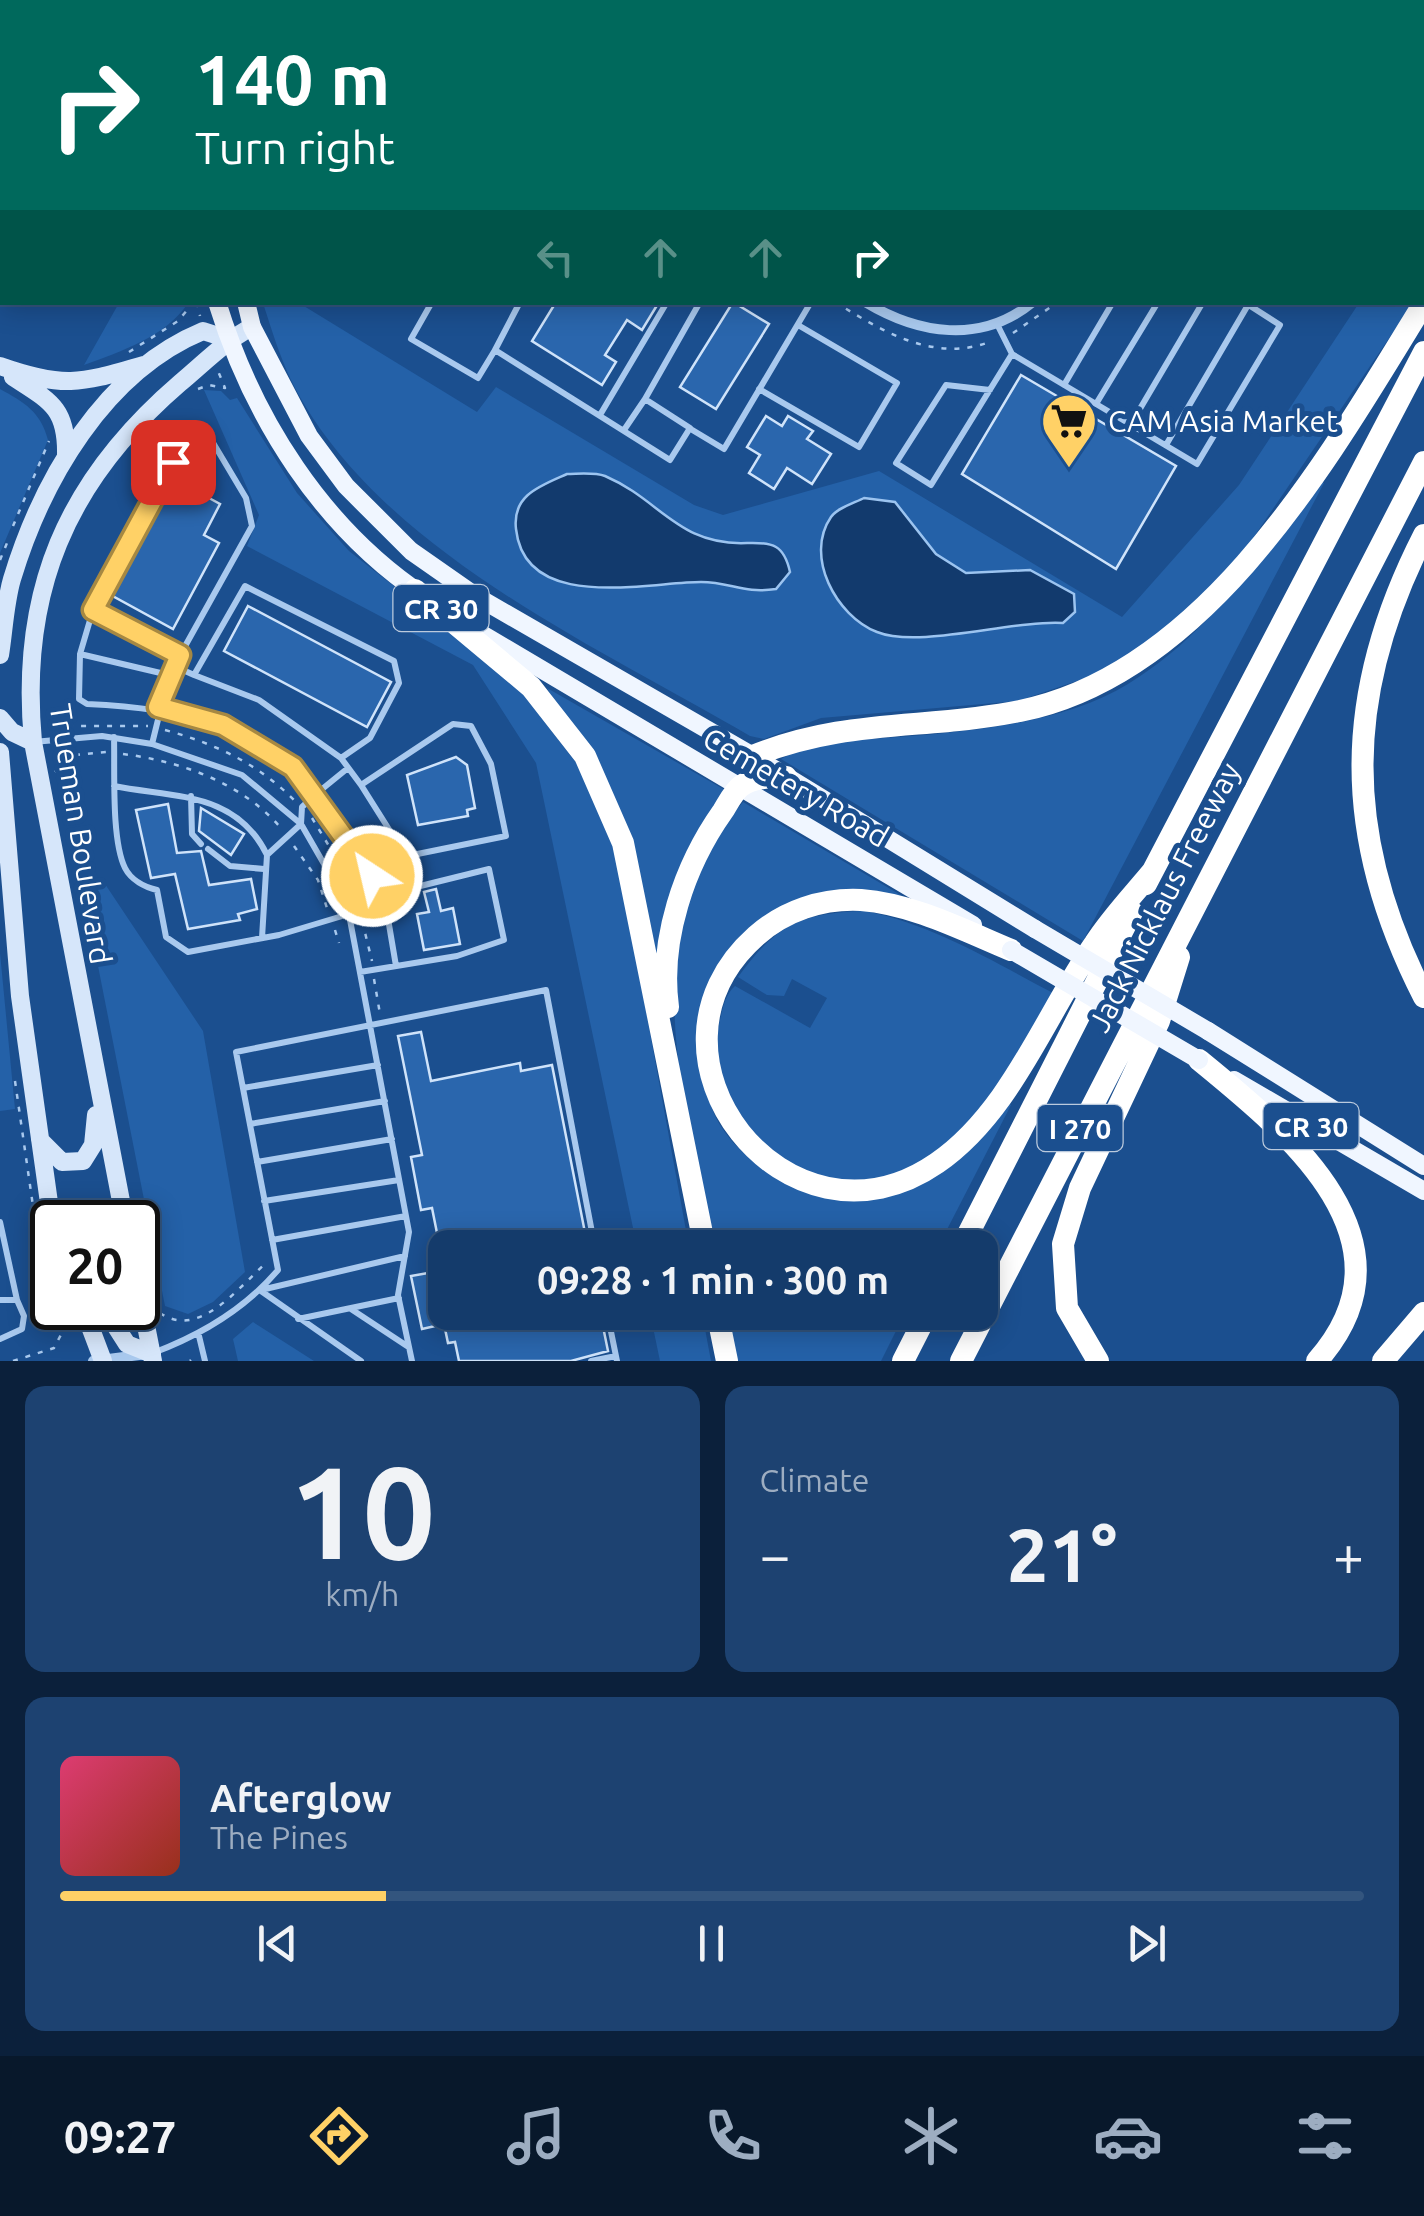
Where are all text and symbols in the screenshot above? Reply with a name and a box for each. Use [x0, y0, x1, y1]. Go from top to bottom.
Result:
icon: right [30, 40, 160, 170]
text: 140 m [195, 40, 390, 118]
text: Turn right [195, 122, 395, 173]
icon: left [528, 230, 583, 285]
icon: ahead [633, 230, 688, 285]
icon: ahead [738, 230, 793, 285]
icon: right [843, 230, 898, 285]
supermarket icon: CAM Asia Market [1039, 391, 1099, 470]
place label: CAM Asia Market [1108, 404, 1338, 438]
pin [131, 420, 216, 505]
icon: arrive [146, 435, 201, 490]
road number: CR 30 [394, 585, 488, 631]
street label: Trueman Boulevard [44, 701, 118, 967]
street label: Cemetery Road [697, 720, 895, 854]
street label: Jack Nicklaus Freeway [1081, 757, 1247, 1037]
position arrow [320, 824, 424, 928]
road number: CR 30 [1264, 1103, 1358, 1149]
road number: I 270 [1038, 1105, 1122, 1151]
speed limit sign: 20 [30, 1200, 160, 1330]
text: 09:28 · 1 min · 300 m [537, 1259, 889, 1301]
text: 10 [289, 1438, 436, 1584]
text: Climate [760, 1462, 870, 1498]
text: 21° [1006, 1512, 1117, 1596]
text: − [760, 1524, 791, 1585]
text: + [1333, 1524, 1364, 1585]
text: km/h [325, 1576, 399, 1612]
text: Afterglow [210, 1777, 392, 1819]
text: The Pines [210, 1819, 348, 1855]
icon: previous [250, 1916, 305, 1971]
icon: pause [684, 1916, 739, 1971]
icon: next [1119, 1916, 1174, 1971]
icon: directions [304, 2101, 374, 2171]
icon: music [501, 2101, 571, 2171]
icon: phone [698, 2101, 768, 2171]
icon: climate [896, 2101, 966, 2171]
icon: car [1093, 2101, 1163, 2171]
icon: filters [1290, 2101, 1360, 2171]
text: 09:27 [64, 2111, 176, 2162]

